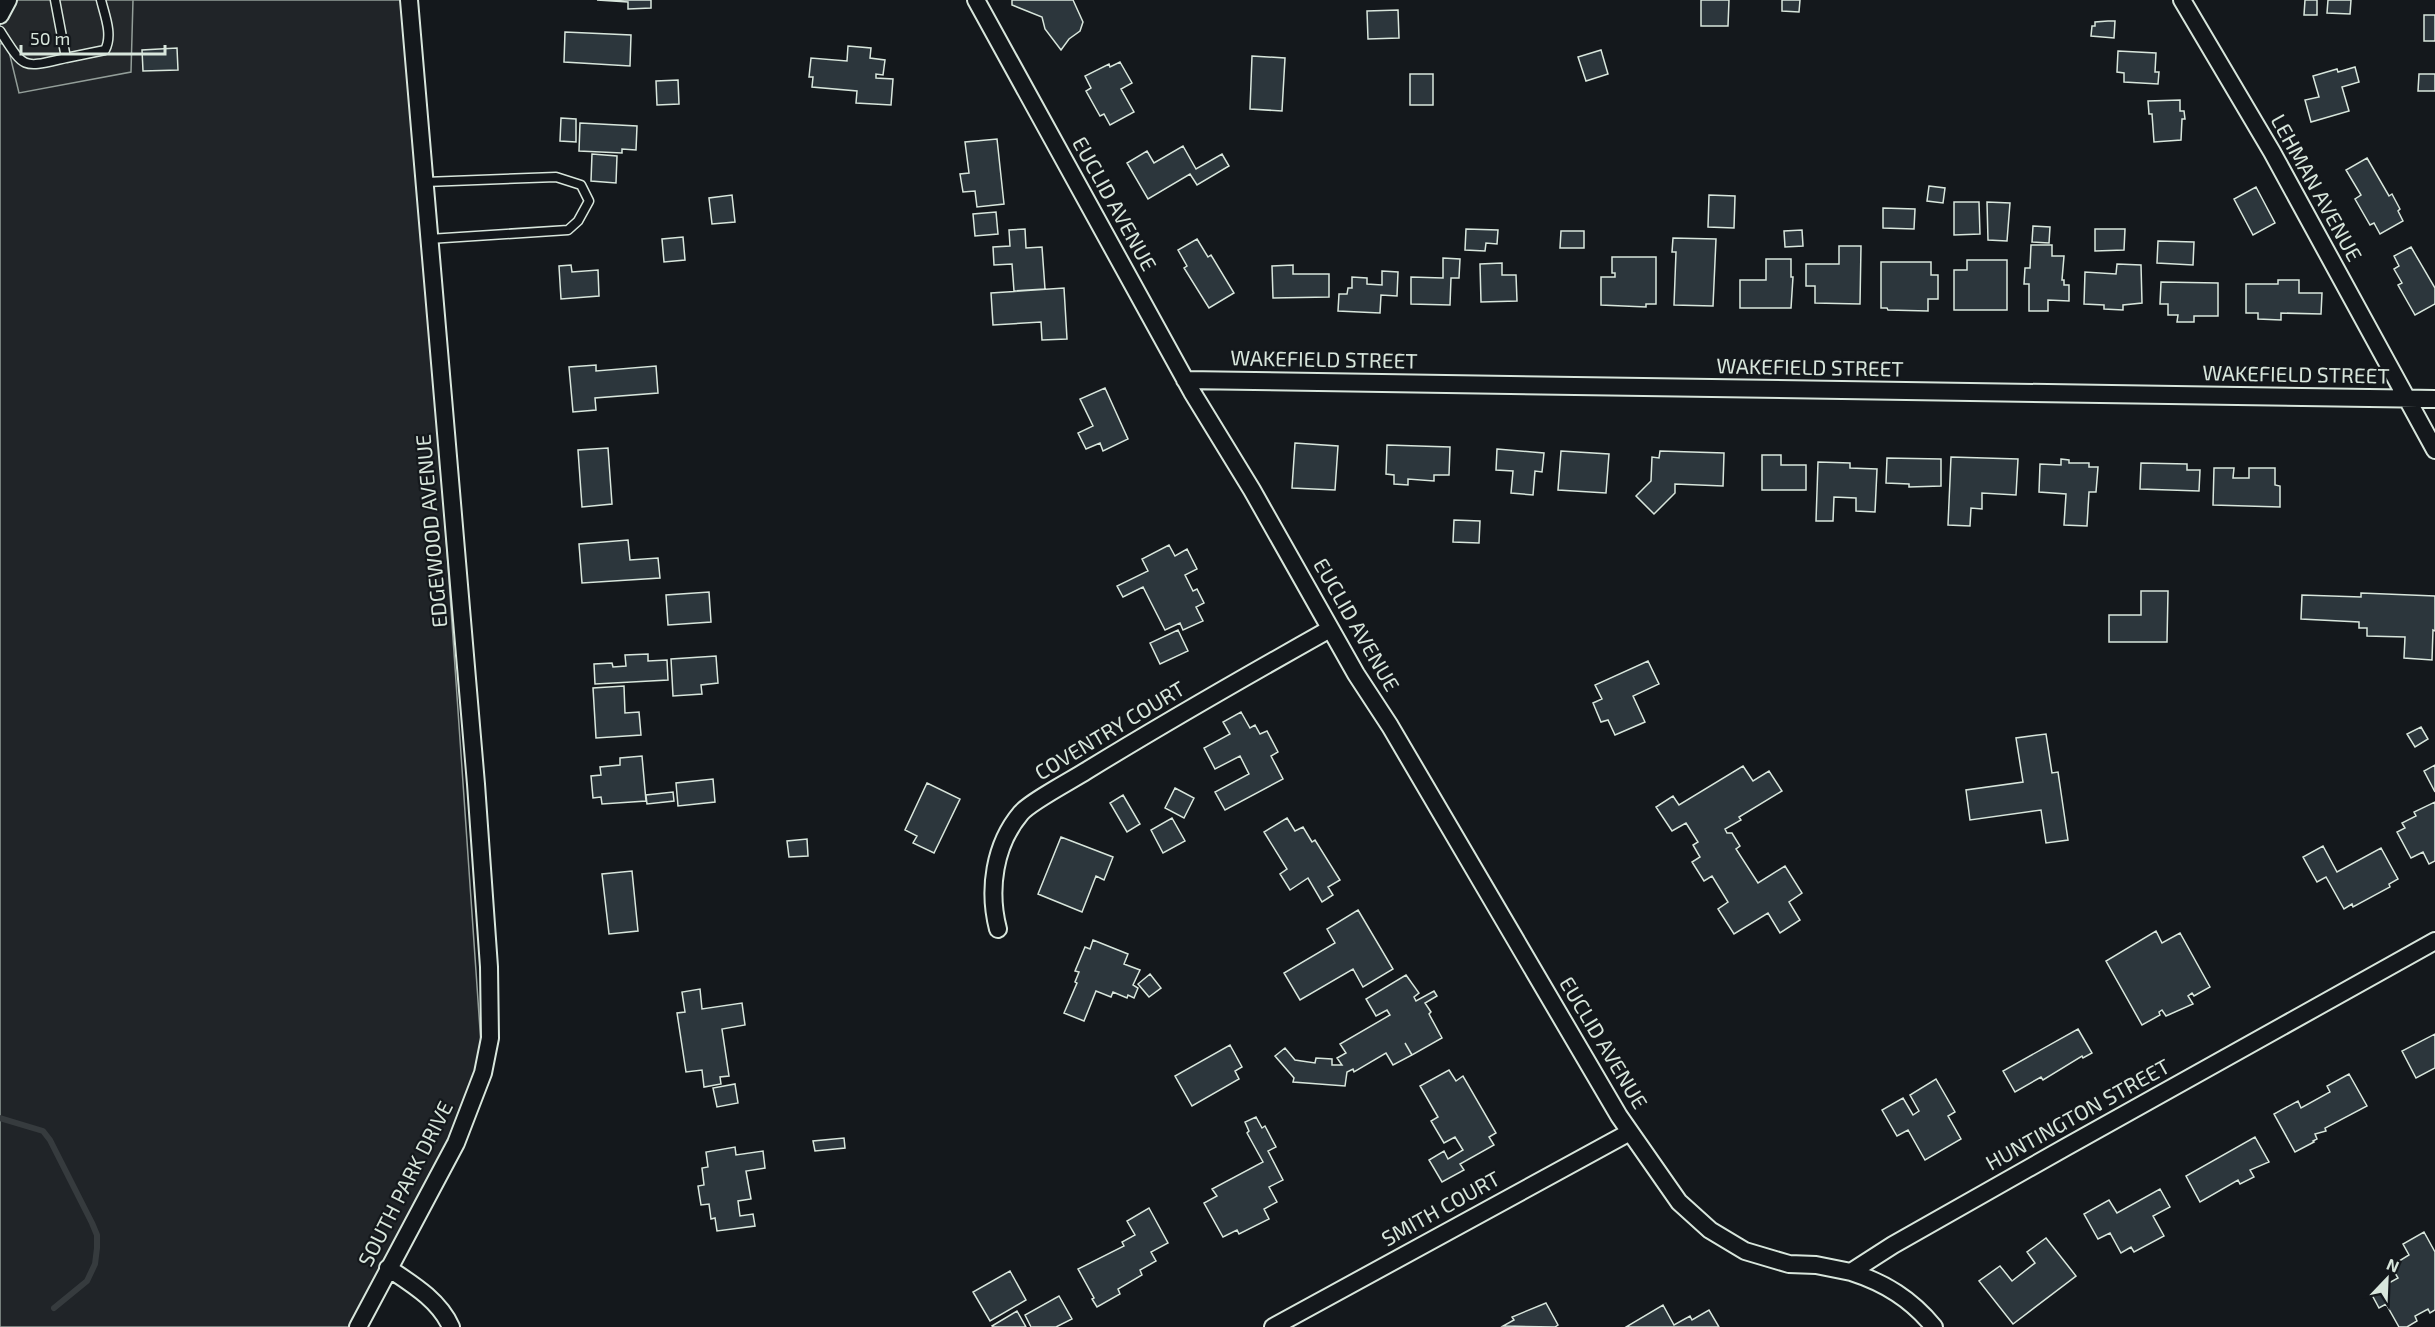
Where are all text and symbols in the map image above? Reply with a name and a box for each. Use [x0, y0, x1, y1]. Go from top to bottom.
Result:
scale bar [21, 18, 165, 56]
text: 50 m [30, 27, 70, 49]
street label: LEHMAN AVENUE [2267, 109, 2368, 265]
street label: EUCLID AVENUE [1068, 132, 1163, 275]
street label: WAKEFIELD STREET [1230, 344, 1418, 373]
street label: WAKEFIELD STREET [1716, 352, 1904, 381]
street label: WAKEFIELD STREET [2202, 359, 2390, 388]
street label: EDGEWOOD AVENUE [410, 433, 451, 629]
street label: EUCLID AVENUE [1309, 553, 1406, 695]
street label: COVENTRY COURT [1030, 675, 1189, 784]
street label: EUCLID AVENUE [1555, 972, 1654, 1113]
street label: HUNTINGTON STREET [1981, 1053, 2174, 1175]
street label: SOUTH PARK DRIVE [352, 1096, 457, 1270]
street label: SMITH COURT [1377, 1165, 1504, 1250]
north arrow [2357, 1249, 2417, 1309]
text: N [2384, 1254, 2402, 1276]

